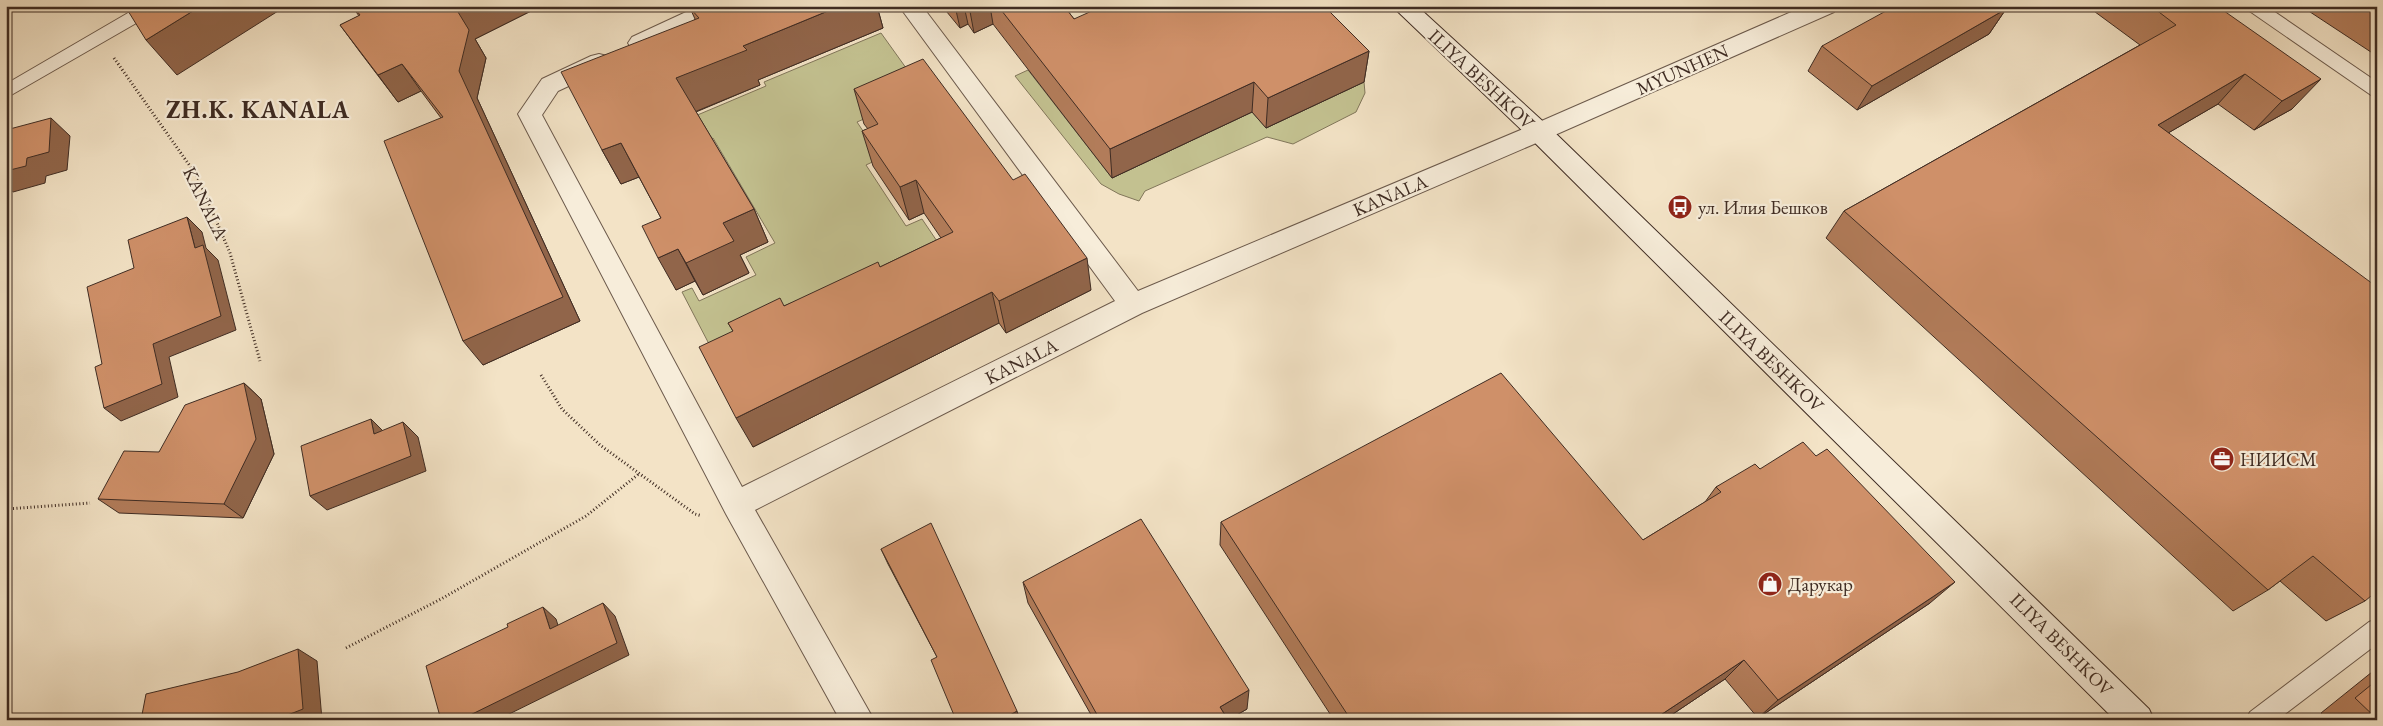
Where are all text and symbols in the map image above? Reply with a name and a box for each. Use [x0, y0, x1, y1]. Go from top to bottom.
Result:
street label: ILIYA BESHKOV [1423, 24, 1540, 135]
street label: MYUNHEN [1632, 38, 1732, 101]
district label: ZH.K. KANALA [166, 94, 350, 125]
street label: KANALA [177, 162, 234, 245]
street label: KANALA [1349, 168, 1432, 222]
bus stop icon: ул. Илия Бешков [1667, 194, 1693, 220]
place label: ул. Илия Бешков [1698, 195, 1828, 220]
street label: ILIYA BESHKOV [1714, 305, 1830, 418]
street label: KANALA [981, 332, 1063, 390]
office icon: НИИСМ [2209, 446, 2235, 472]
place label: НИИСМ [2240, 447, 2317, 472]
shop icon: Дарукар [1757, 571, 1783, 597]
place label: Дарукар [1788, 572, 1853, 597]
street label: ILIYA BESHKOV [2004, 587, 2119, 702]

